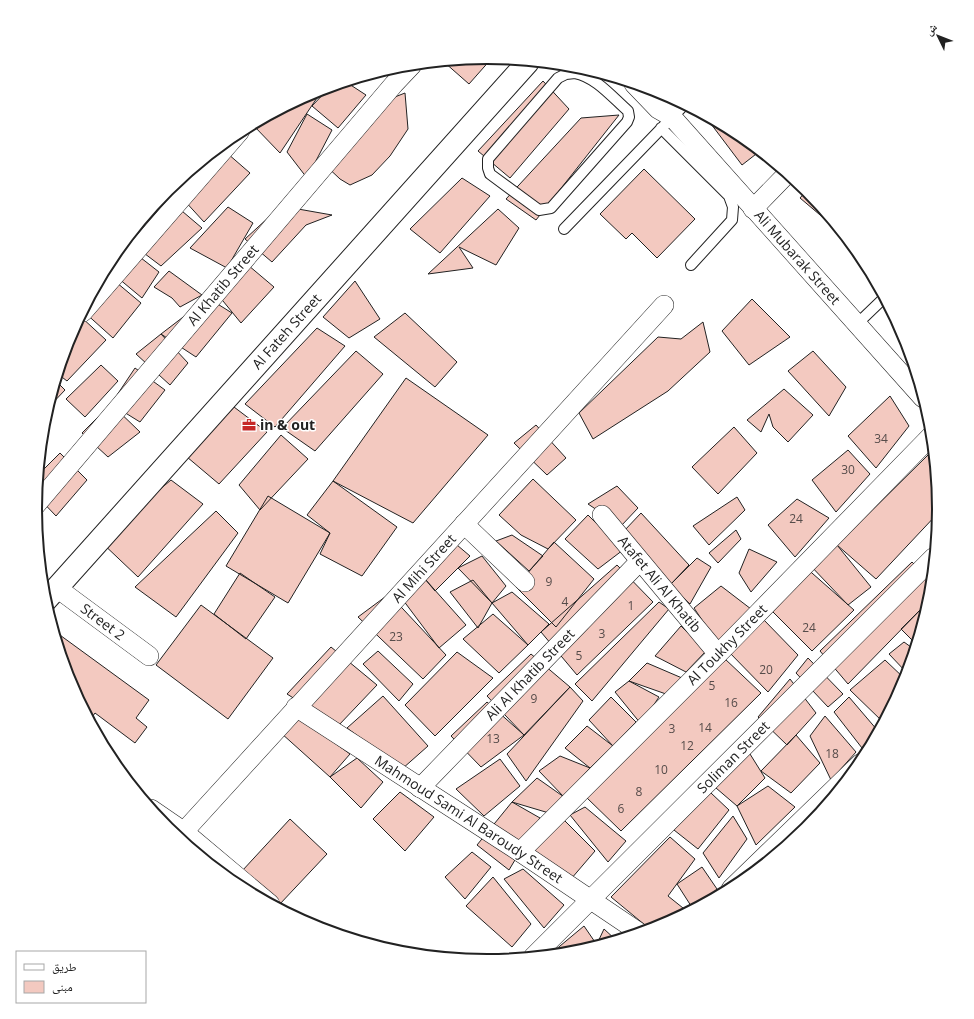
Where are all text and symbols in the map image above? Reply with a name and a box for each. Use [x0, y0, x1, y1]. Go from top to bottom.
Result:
north arrow [918, 16, 958, 56]
text: ش [921, 19, 941, 39]
street label: Ali Mubarak Street [750, 206, 845, 308]
street label: Al Khatib Street [183, 240, 262, 329]
street label: Al Fateh Street [247, 289, 325, 373]
place label: in & out [260, 415, 315, 434]
office icon: in & out [241, 417, 257, 433]
house number: 34 [874, 430, 888, 447]
house number: 30 [841, 461, 855, 478]
house number: 24 [789, 510, 803, 527]
street label: Al Mihi Street [387, 529, 460, 607]
street label: Atafet Ali Al Khatib [614, 531, 706, 636]
house number: 9 [546, 573, 553, 590]
house number: 4 [562, 593, 569, 610]
house number: 1 [628, 597, 634, 614]
street label: Street 2 [77, 599, 129, 644]
street label: Al Toukhy Street [682, 600, 771, 689]
house number: 24 [802, 619, 816, 636]
street label: Ali Al Khatib Street [481, 624, 578, 724]
house number: 3 [599, 625, 606, 642]
house number: 23 [389, 628, 403, 645]
house number: 5 [576, 647, 583, 664]
house number: 20 [759, 661, 773, 678]
house number: 5 [709, 677, 716, 694]
house number: 9 [531, 690, 538, 707]
house number: 16 [724, 694, 738, 711]
street label: Soliman Street [693, 716, 773, 797]
house number: 14 [698, 719, 712, 736]
house number: 3 [669, 720, 676, 737]
house number: 13 [486, 730, 500, 747]
house number: 12 [680, 737, 694, 754]
house number: 18 [825, 745, 839, 762]
street label: Mahmoud Sami Al Baroudy Street [371, 751, 567, 887]
house number: 10 [654, 761, 668, 778]
house number: 8 [636, 783, 643, 800]
house number: 6 [618, 800, 625, 817]
legend [16, 951, 146, 1003]
text: طريق [52, 958, 77, 975]
text: مبنى [52, 978, 73, 995]

